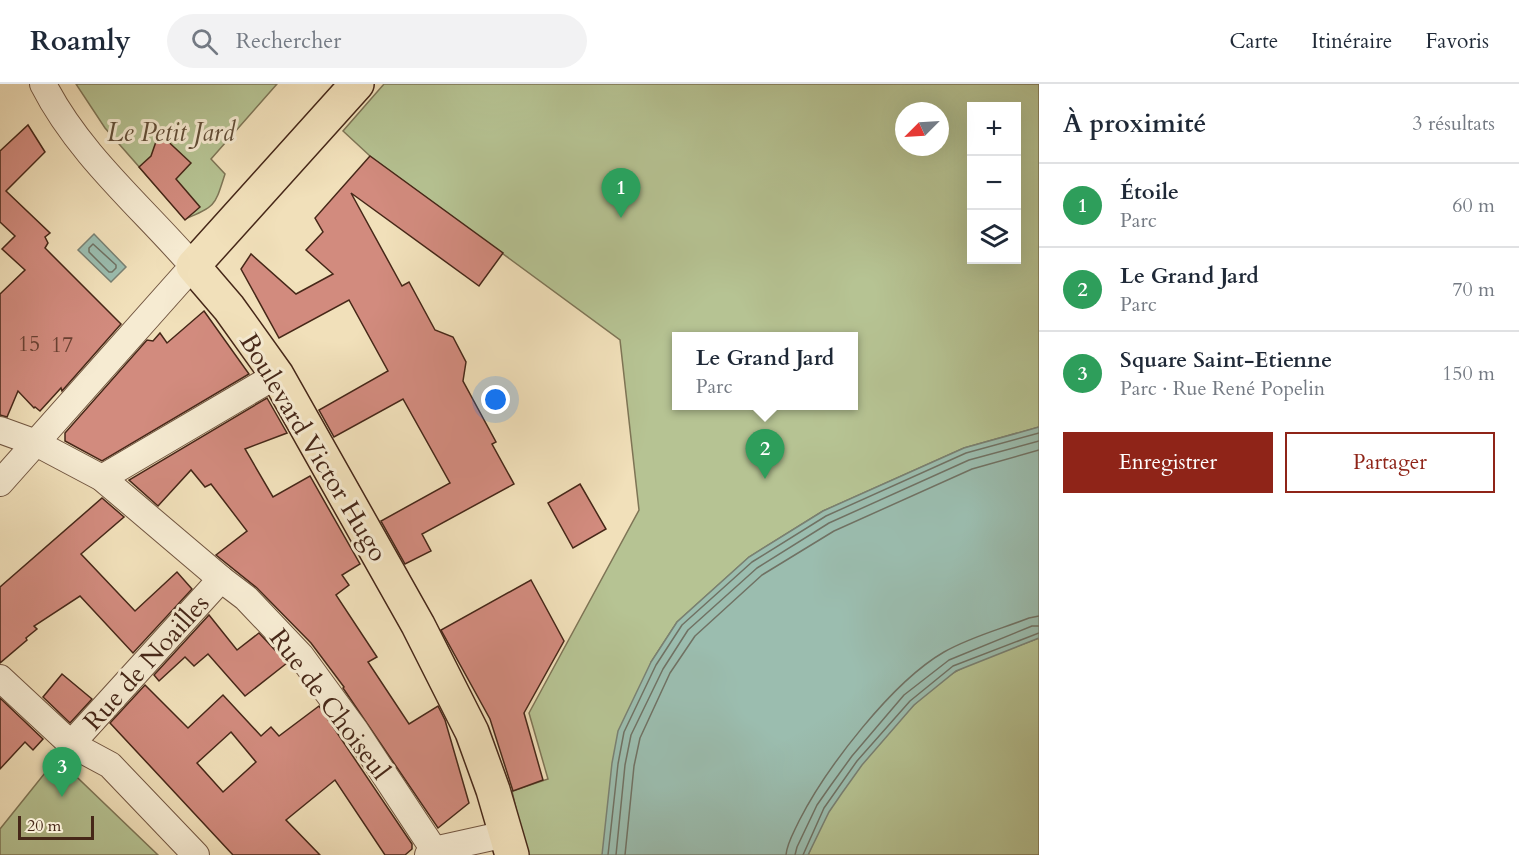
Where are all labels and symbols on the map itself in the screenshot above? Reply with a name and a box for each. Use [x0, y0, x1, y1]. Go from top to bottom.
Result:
north arrow [895, 102, 949, 156]
park label: Le Petit Jard [107, 115, 236, 150]
pin: 1 [602, 168, 640, 218]
street label: Boulevard Victor Hugo [231, 326, 396, 568]
house number: 15 [18, 329, 40, 359]
house number: 17 [51, 330, 73, 360]
your location [481, 385, 510, 414]
pin: 2 [746, 430, 784, 479]
street label: Rue de Noailles [76, 587, 217, 738]
street label: Rue de Choiseul [261, 622, 398, 787]
pin: 3 [42, 748, 82, 797]
scale bar [18, 813, 94, 840]

